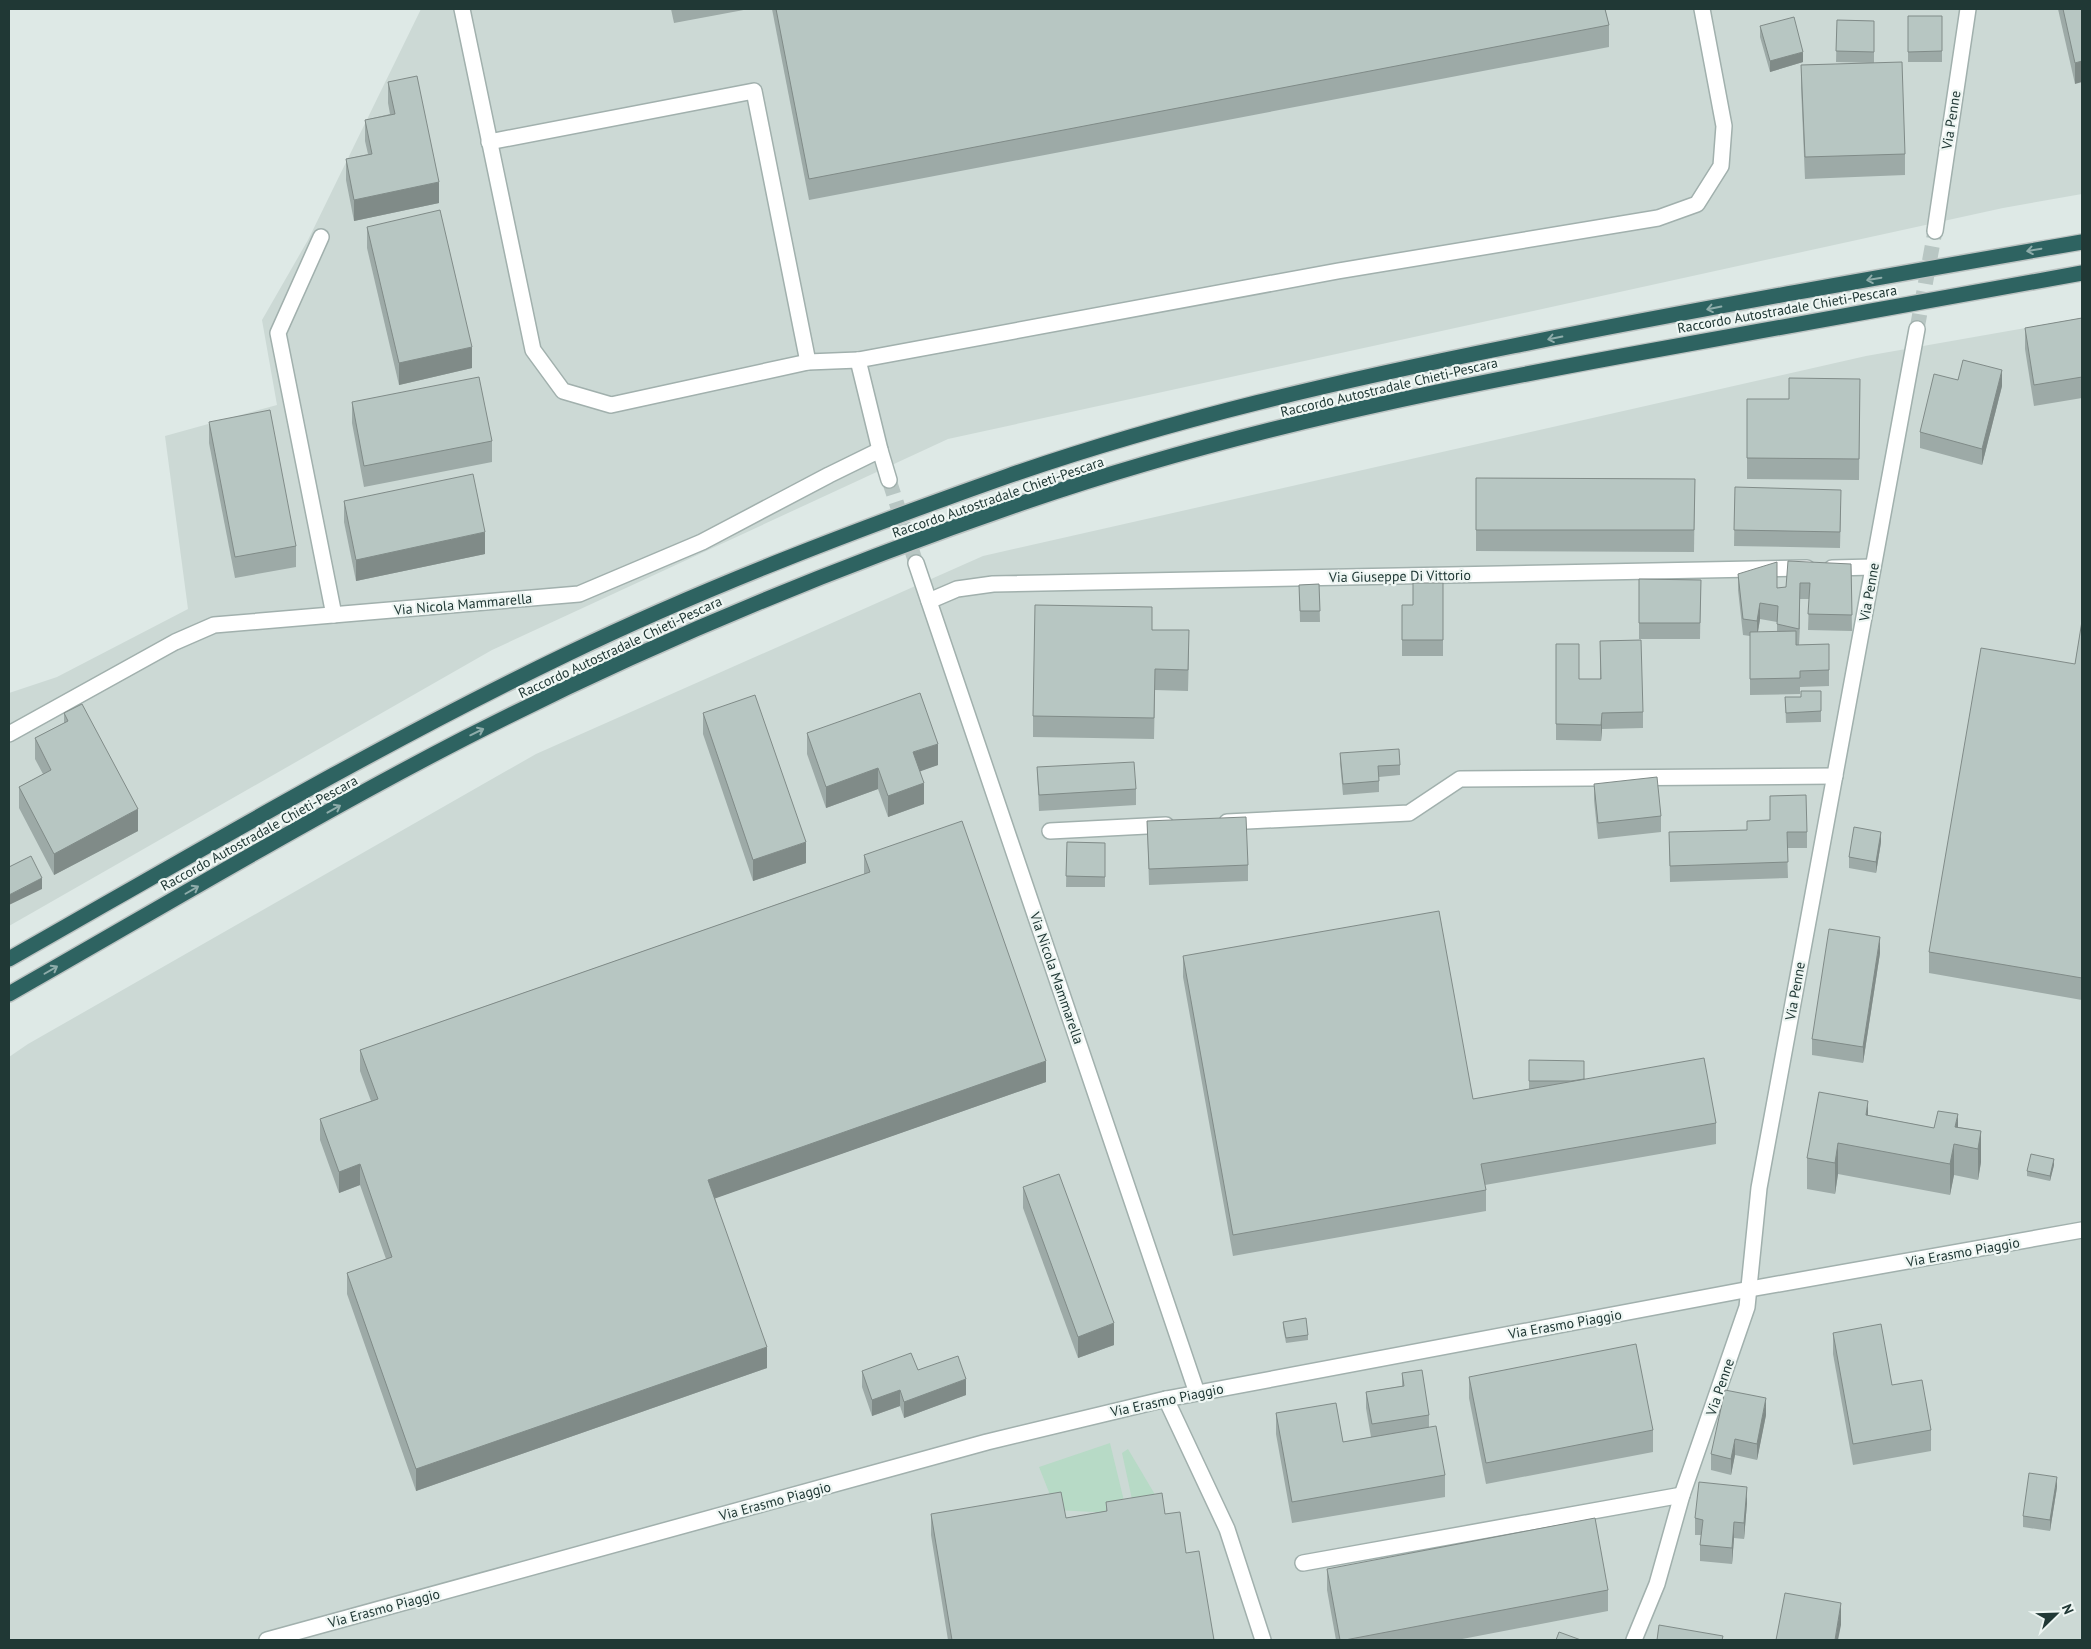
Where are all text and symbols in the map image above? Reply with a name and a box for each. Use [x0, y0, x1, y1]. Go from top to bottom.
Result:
street label: Via Penne [1937, 89, 1965, 152]
one-way arrow [2027, 246, 2043, 256]
one-way arrow [1867, 274, 1883, 284]
street label: Raccordo Autostradale Chieti-Pescara [1676, 281, 1898, 337]
one-way arrow [1707, 303, 1723, 313]
one-way arrow [1547, 334, 1563, 343]
street label: Raccordo Autostradale Chieti-Pescara [1279, 353, 1500, 421]
street label: Raccordo Autostradale Chieti-Pescara [890, 452, 1106, 542]
street label: Via Penne [1855, 561, 1883, 624]
street label: Via Giuseppe Di Vittorio [1328, 566, 1471, 586]
street label: Via Nicola Mammarella [392, 589, 533, 619]
street label: Raccordo Autostradale Chieti-Pescara [515, 592, 725, 702]
one-way arrow [469, 727, 484, 737]
street label: Raccordo Autostradale Chieti-Pescara [157, 771, 361, 895]
one-way arrow [326, 804, 340, 814]
one-way arrow [185, 884, 199, 894]
street label: Via Nicola Mammarella [1026, 909, 1088, 1046]
street label: Via Penne [1781, 960, 1809, 1023]
one-way arrow [44, 965, 59, 975]
street label: Via Erasmo Piaggio [1904, 1233, 2021, 1271]
street label: Via Erasmo Piaggio [1506, 1305, 1623, 1343]
street label: Via Penne [1702, 1356, 1738, 1419]
street label: Via Erasmo Piaggio [1108, 1379, 1225, 1421]
street label: Via Erasmo Piaggio [716, 1477, 833, 1525]
street label: Via Erasmo Piaggio [325, 1584, 442, 1632]
north arrow [2031, 1589, 2081, 1639]
text: N [2058, 1601, 2078, 1617]

